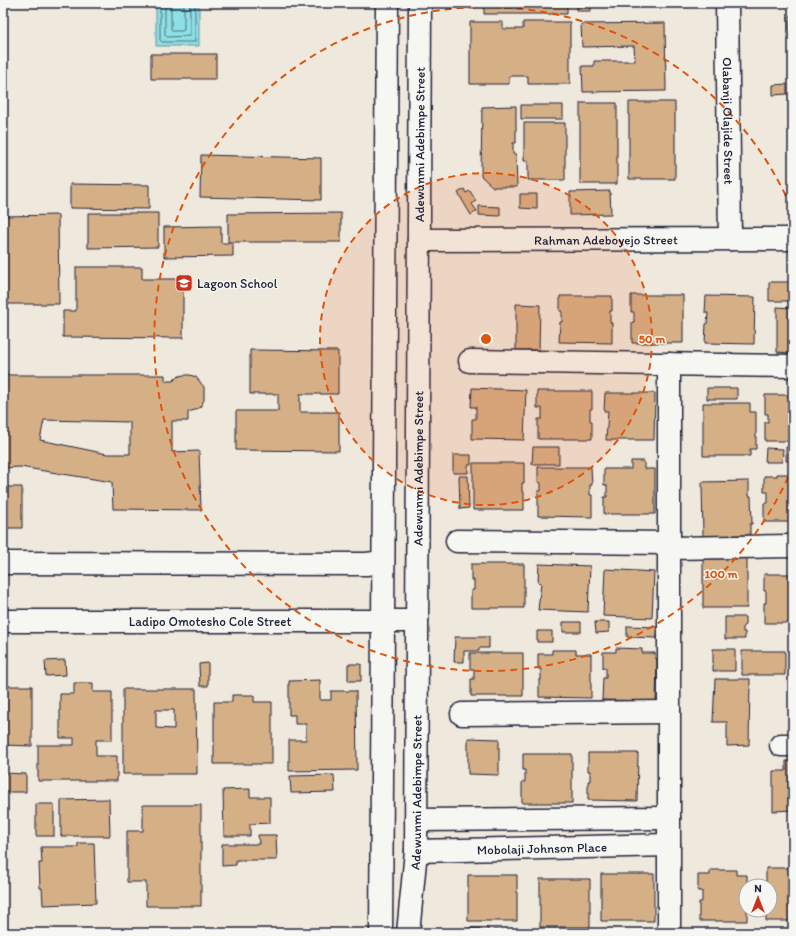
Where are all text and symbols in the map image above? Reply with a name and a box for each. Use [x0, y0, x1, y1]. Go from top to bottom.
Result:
street label: Olabanji Olajide Street [720, 57, 736, 185]
street label: Adewunmi Adebimpe Street [412, 67, 428, 222]
street label: Rahman Adeboyejo Street [534, 232, 678, 248]
school or university icon: Lagoon School [174, 273, 194, 293]
place label: Lagoon School [197, 276, 278, 291]
centre of rings [479, 332, 493, 346]
text: 50 m [639, 332, 666, 346]
street label: Adewunmi Adebimpe Street [410, 391, 426, 546]
text: 100 m [704, 567, 738, 581]
street label: Ladipo Omotesho Cole Street [129, 614, 291, 629]
street label: Adewunmi Adebimpe Street [407, 715, 425, 871]
street label: Mobolaji Johnson Place [477, 839, 607, 858]
north arrow [738, 878, 778, 918]
text: N [754, 882, 762, 895]

